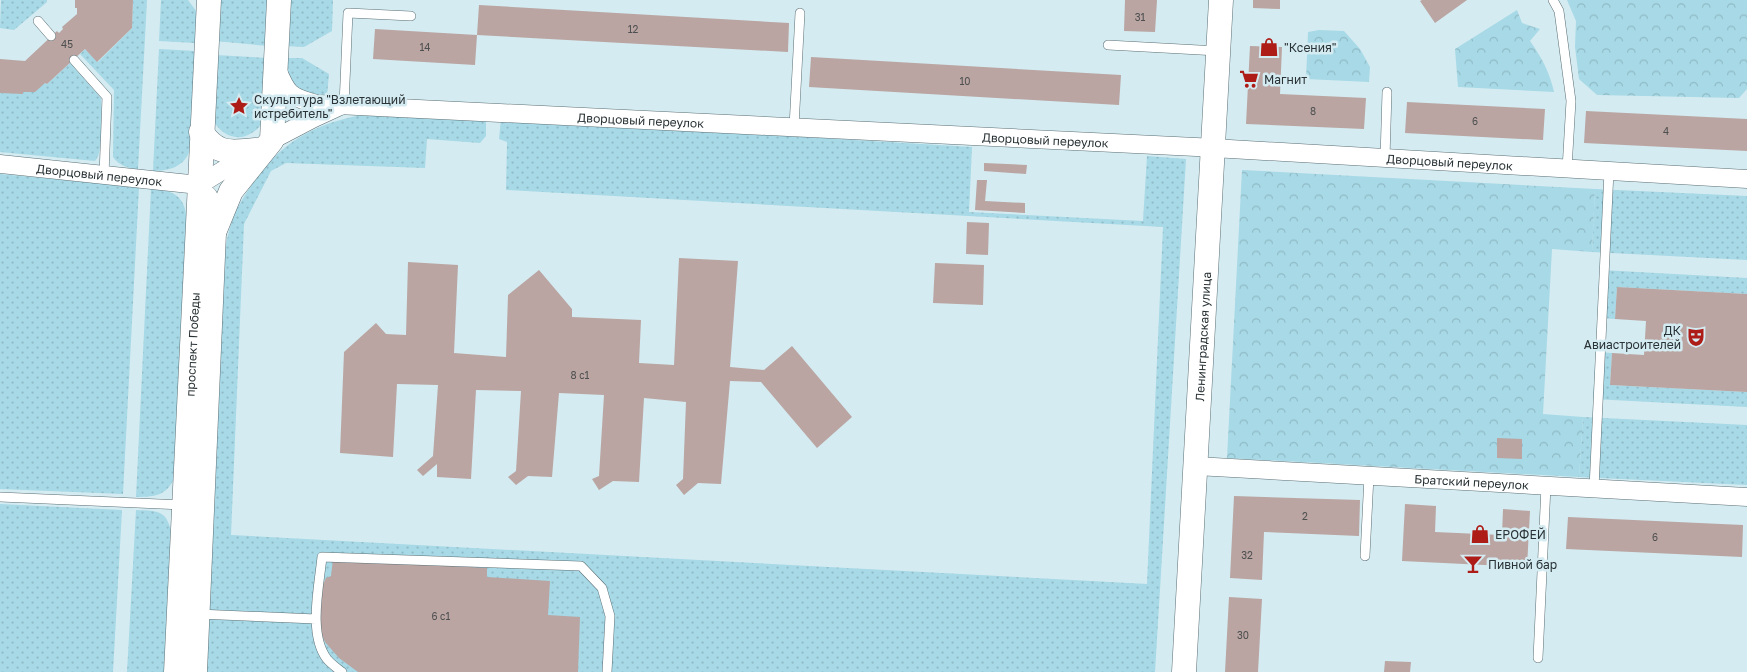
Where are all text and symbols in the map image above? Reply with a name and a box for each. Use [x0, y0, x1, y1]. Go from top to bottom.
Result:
house number: 31 [1135, 11, 1145, 23]
house number: 12 [628, 23, 639, 35]
shop icon: "Ксения" [1258, 36, 1280, 58]
house number: 45 [61, 38, 73, 50]
place label: "Ксения" [1284, 40, 1337, 55]
house number: 14 [420, 41, 430, 53]
supermarket icon: Магнит [1238, 68, 1260, 90]
place label: Магнит [1264, 72, 1307, 87]
house number: 10 [959, 75, 971, 87]
place label: Скульптура "Взлетающий истребитель" [254, 92, 406, 121]
place icon: Скульптура "Взлетающий истребитель" [228, 95, 250, 117]
house number: 8 [1310, 105, 1316, 117]
street label: Дворцовый переулок [577, 109, 705, 130]
house number: 6 [1472, 115, 1478, 127]
house number: 4 [1663, 125, 1669, 137]
street label: Дворцовый переулок [982, 129, 1109, 150]
street label: Дворцовый переулок [1386, 151, 1513, 173]
street label: Дворцовый переулок [36, 160, 163, 189]
street label: Ленинградская улица [1191, 271, 1214, 402]
street label: проспект Победы [182, 292, 202, 397]
place label: ДК Авиастроителей [1584, 323, 1682, 352]
theatre icon: ДК Авиастроителей [1685, 326, 1707, 348]
house number: 8 с1 [571, 369, 590, 381]
street label: Братский переулок [1414, 471, 1529, 492]
house number: 2 [1302, 510, 1308, 522]
shop icon: ЕРОФЕЙ [1469, 523, 1491, 545]
place label: ЕРОФЕЙ [1495, 527, 1546, 542]
house number: 6 [1652, 531, 1658, 543]
house number: 32 [1241, 549, 1253, 561]
bar icon: Пивной бар [1462, 553, 1484, 575]
place label: Пивной бар [1488, 557, 1557, 572]
house number: 6 с1 [432, 610, 451, 622]
house number: 30 [1237, 629, 1249, 641]

